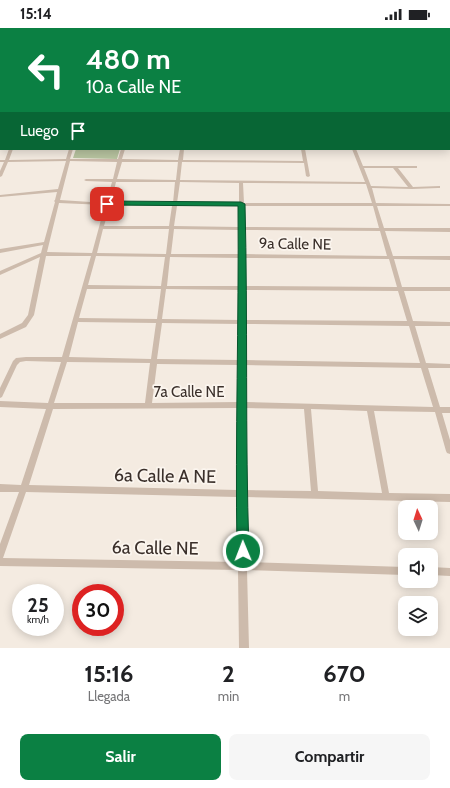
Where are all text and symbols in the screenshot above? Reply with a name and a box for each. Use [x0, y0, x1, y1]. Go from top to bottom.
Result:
text: 15:14 [20, 5, 52, 23]
text: 480 m [86, 42, 171, 76]
icon: left [20, 44, 72, 96]
text: 10a Calle NE [86, 76, 181, 98]
icon: arrive [67, 120, 89, 142]
text: Luego [20, 122, 59, 140]
pin [90, 187, 124, 221]
icon: arrive [96, 193, 118, 215]
street label: 9a Calle NE [259, 234, 331, 254]
street label: 7a Calle NE [154, 383, 225, 401]
street label: 6a Calle A NE [114, 464, 216, 488]
north arrow [398, 500, 438, 540]
map controls [398, 500, 438, 636]
position arrow [222, 530, 264, 572]
street label: 6a Calle NE [111, 536, 199, 560]
button: sound [398, 548, 438, 588]
speed limit sign: 30 [72, 584, 124, 636]
text: 25 [27, 593, 49, 617]
button: layers [398, 596, 438, 636]
text: km/h [27, 613, 49, 626]
text: 15:16 [84, 659, 134, 688]
text: 2 [222, 659, 235, 688]
text: 670 [323, 659, 366, 688]
text: Llegada [88, 688, 130, 704]
text: min [218, 688, 239, 704]
text: m [339, 688, 350, 704]
button: Salir [20, 734, 221, 780]
button: Compartir [229, 734, 430, 780]

